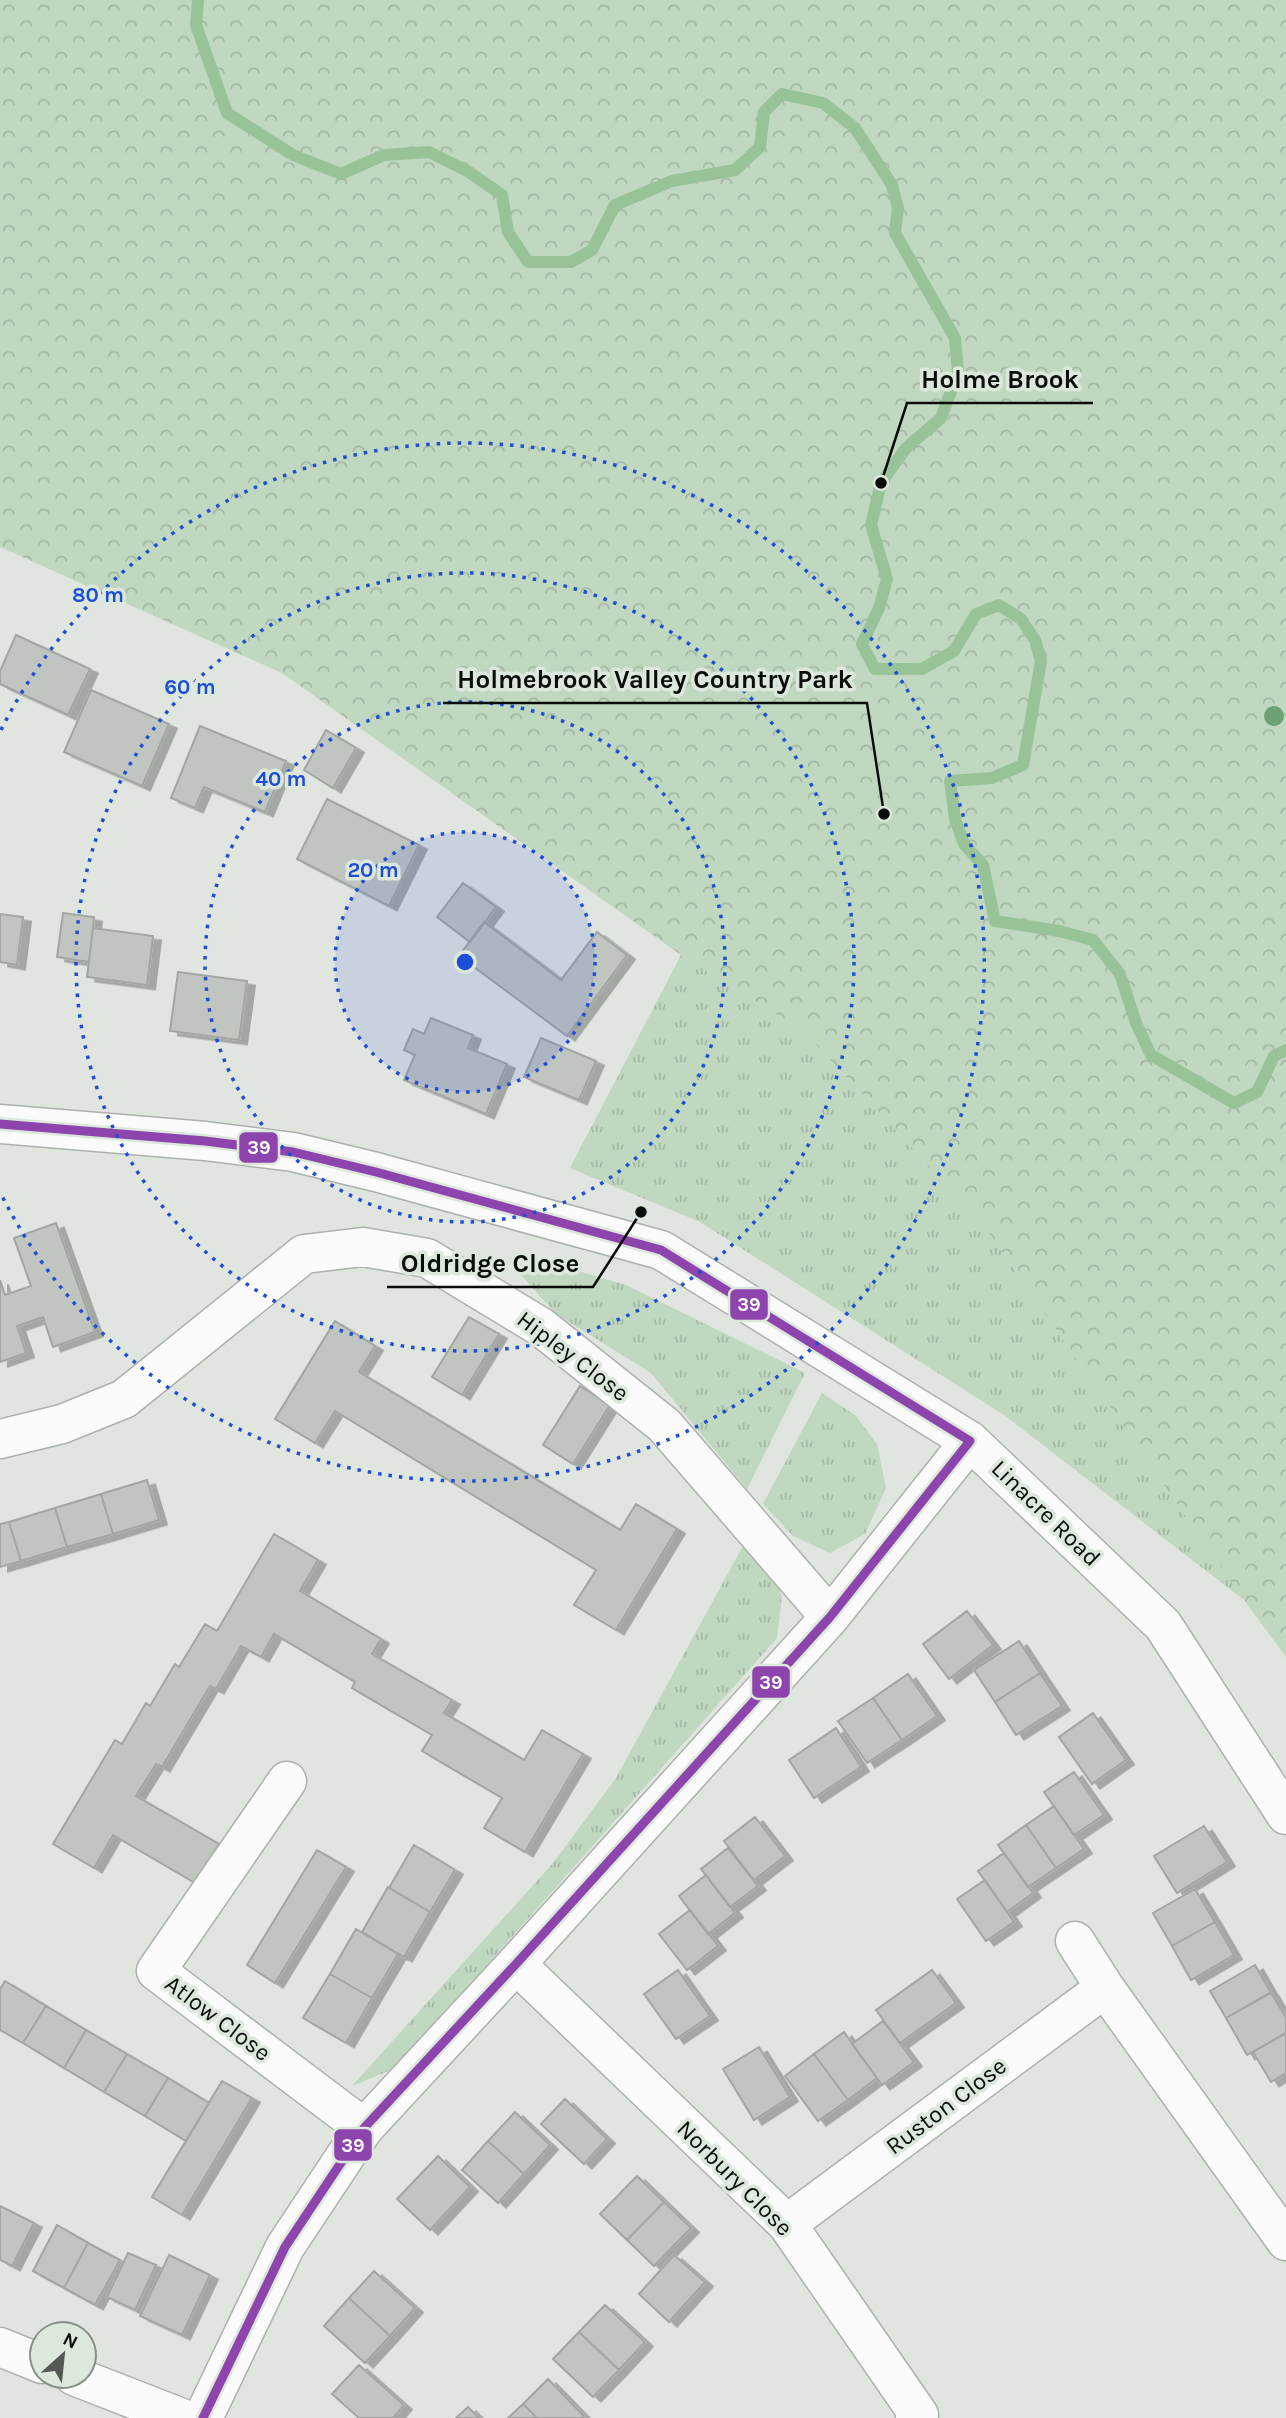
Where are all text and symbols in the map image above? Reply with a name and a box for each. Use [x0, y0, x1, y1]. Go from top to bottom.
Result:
callout: Holme Brook [907, 356, 1093, 403]
text: Holme Brook [921, 364, 1079, 395]
text: 80 m [72, 583, 124, 607]
callout: Holmebrook Valley Country Park [443, 656, 867, 703]
text: Holmebrook Valley Country Park [457, 664, 853, 695]
text: 60 m [164, 675, 216, 699]
text: 40 m [255, 767, 307, 791]
text: 20 m [347, 858, 399, 882]
centre of rings [453, 950, 477, 974]
line badge: 39 [238, 1131, 279, 1164]
text: 39 [247, 1137, 271, 1159]
callout: Oldridge Close [387, 1240, 593, 1287]
text: Oldridge Close [401, 1248, 579, 1279]
line badge: 39 [729, 1288, 769, 1321]
text: 39 [737, 1294, 761, 1316]
street label: Hipley Close [512, 1305, 634, 1407]
street label: Linacre Road [986, 1454, 1106, 1572]
line badge: 39 [751, 1665, 791, 1699]
text: 39 [759, 1672, 783, 1694]
street label: Atlow Close [160, 1969, 276, 2067]
street label: Ruston Close [880, 2052, 1012, 2160]
street label: Norbury Close [671, 2114, 799, 2242]
line badge: 39 [333, 2128, 373, 2162]
text: 39 [341, 2135, 365, 2157]
north arrow [28, 2320, 98, 2390]
text: N [59, 2328, 81, 2354]

